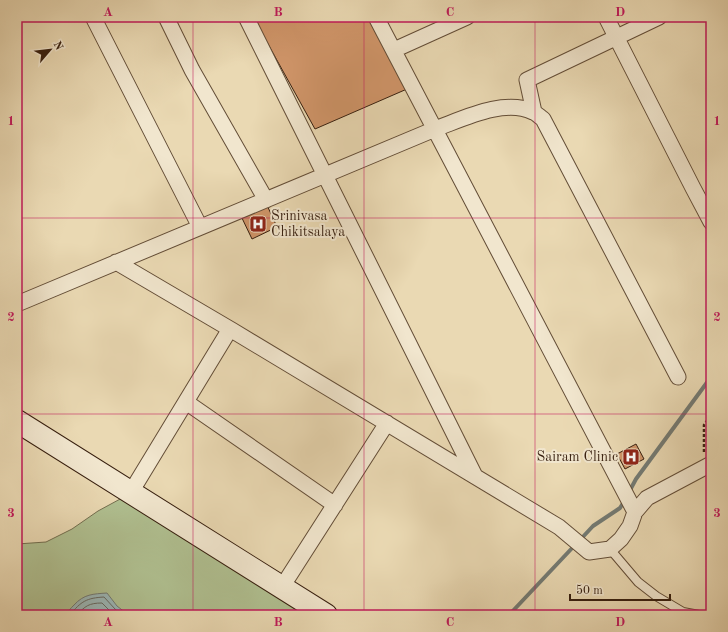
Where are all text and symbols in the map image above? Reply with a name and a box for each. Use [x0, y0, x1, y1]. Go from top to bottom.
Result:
text: A [103, 6, 113, 19]
text: B [273, 6, 283, 19]
text: C [446, 6, 454, 19]
text: D [615, 6, 625, 19]
north arrow [30, 30, 70, 70]
text: N [51, 40, 65, 53]
text: 1 [7, 115, 15, 128]
text: 1 [713, 115, 721, 128]
place label: Srinivasa Chikitsalaya [271, 209, 345, 239]
hospital icon: Srinivasa Chikitsalaya [248, 214, 268, 234]
text: 2 [7, 311, 15, 324]
text: 2 [713, 311, 721, 324]
hospital icon: Sairam Clinic [621, 447, 641, 467]
place label: Sairam Clinic [537, 450, 618, 464]
text: 3 [7, 507, 15, 520]
text: 3 [713, 507, 721, 520]
scale bar [570, 576, 670, 602]
text: 50 m [576, 584, 603, 597]
text: A [103, 616, 113, 629]
text: B [273, 616, 283, 629]
text: C [446, 616, 454, 629]
text: D [615, 616, 625, 629]

